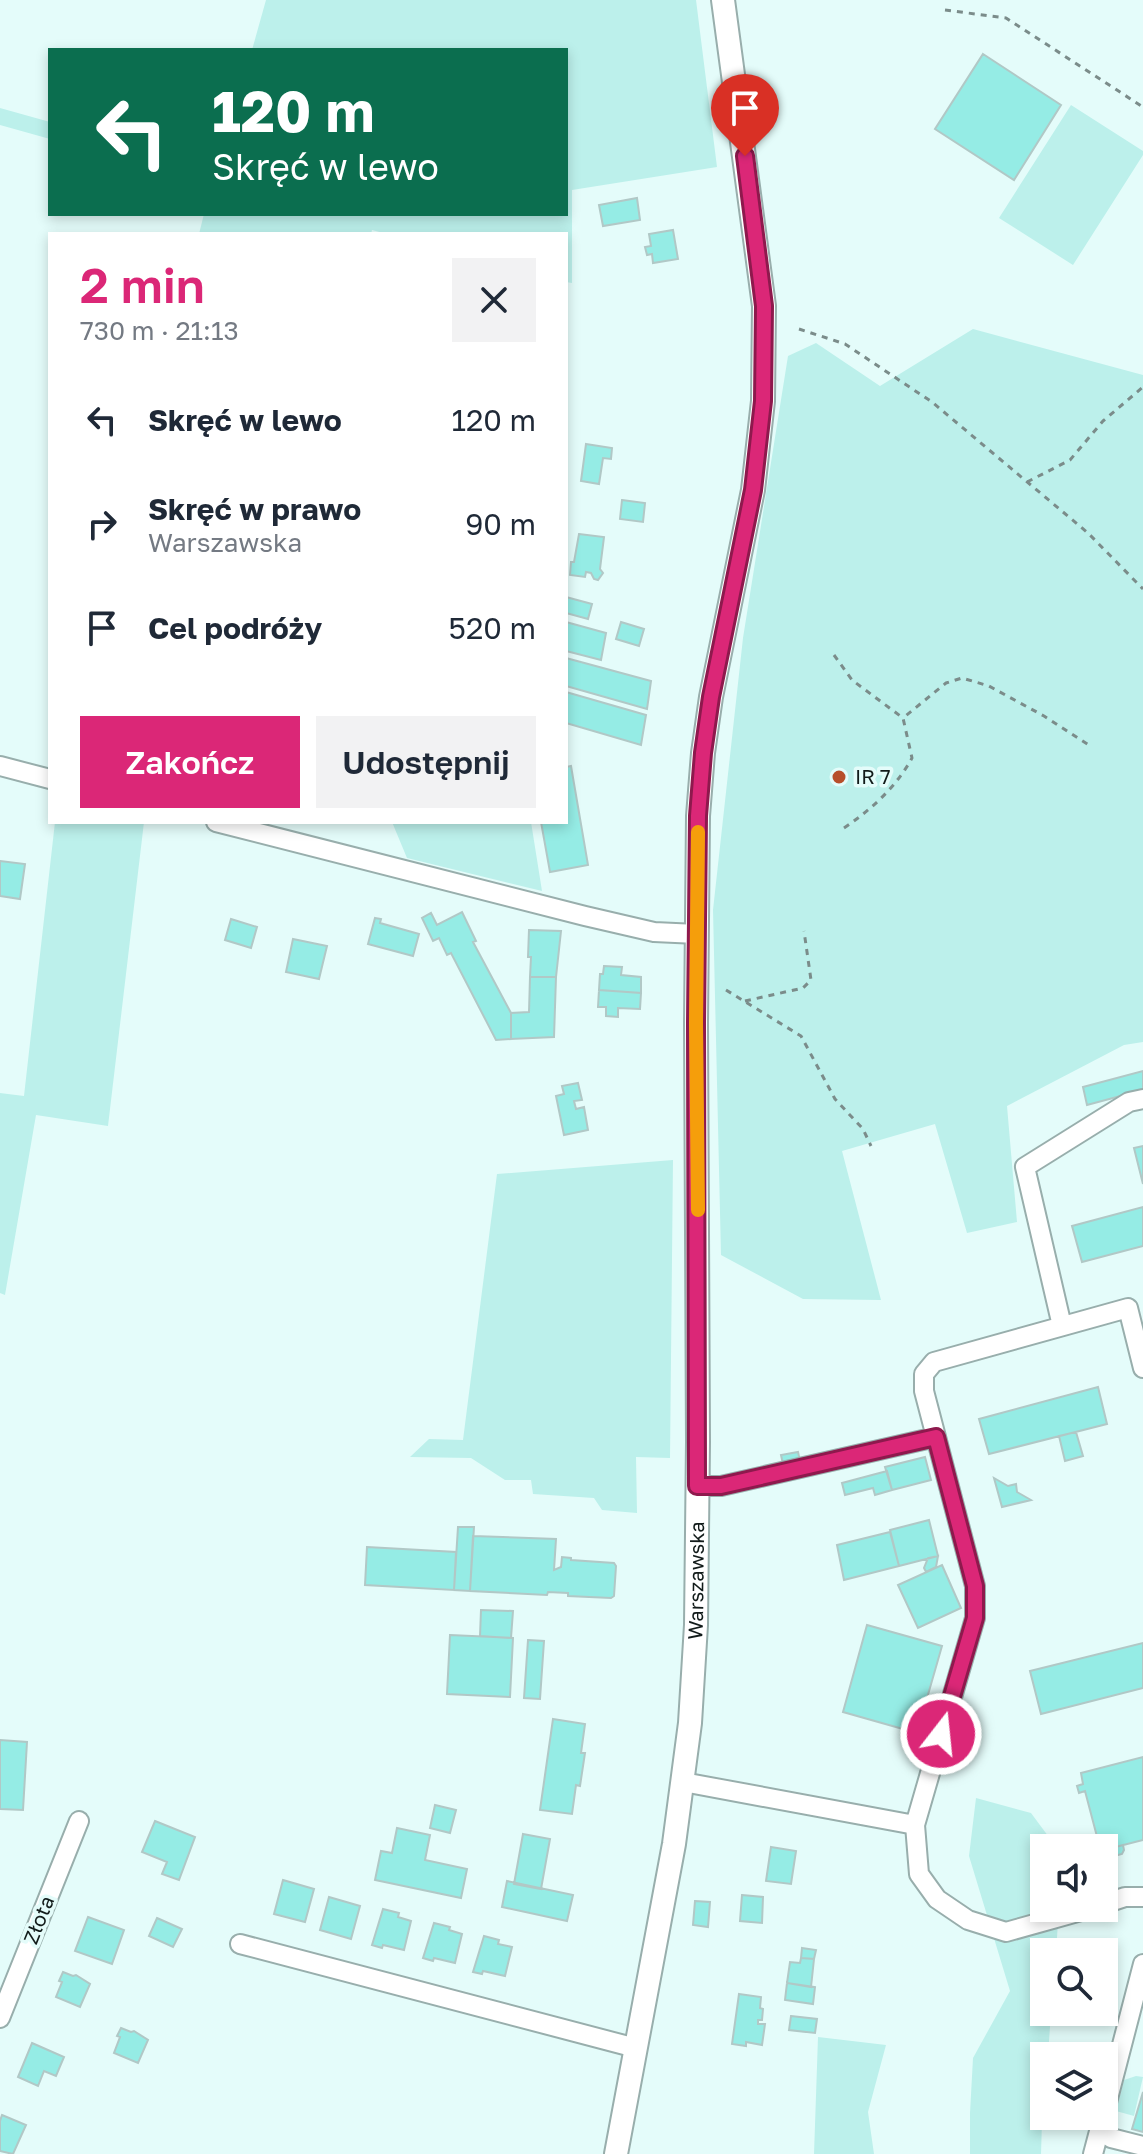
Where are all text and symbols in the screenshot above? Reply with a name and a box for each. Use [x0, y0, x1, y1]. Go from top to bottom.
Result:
pin [711, 74, 779, 156]
text: 120 m [212, 77, 374, 144]
icon: left [80, 80, 184, 184]
icon: arrive [723, 86, 767, 130]
text: Skręć w lewo [212, 145, 439, 188]
text: 2 min [80, 256, 205, 314]
button: close [452, 258, 536, 342]
text: 730 m · 21:13 [80, 315, 239, 346]
icon: left [80, 398, 124, 442]
text: Skręć w lewo [148, 402, 342, 438]
text: 120 m [451, 402, 536, 438]
text: Skręć w prawo [148, 491, 361, 527]
icon: right [80, 502, 124, 546]
text: 90 m [465, 506, 536, 542]
text: Warszawska [148, 527, 302, 558]
icon: arrive [80, 606, 124, 650]
text: Cel podróży [148, 610, 322, 646]
text: 520 m [449, 610, 536, 646]
button: Zakończ [80, 716, 300, 808]
button: Udostępnij [316, 716, 536, 808]
place label: IR 7 [855, 764, 890, 788]
marker: IR 7 [830, 768, 848, 786]
street label: Warszawska [682, 1521, 708, 1641]
position arrow [899, 1692, 983, 1776]
map controls [1030, 1834, 1118, 2130]
button: sound [1030, 1834, 1118, 1922]
street label: Złota [18, 1892, 59, 1947]
button: search [1030, 1938, 1118, 2026]
button: layers [1030, 2042, 1118, 2130]

